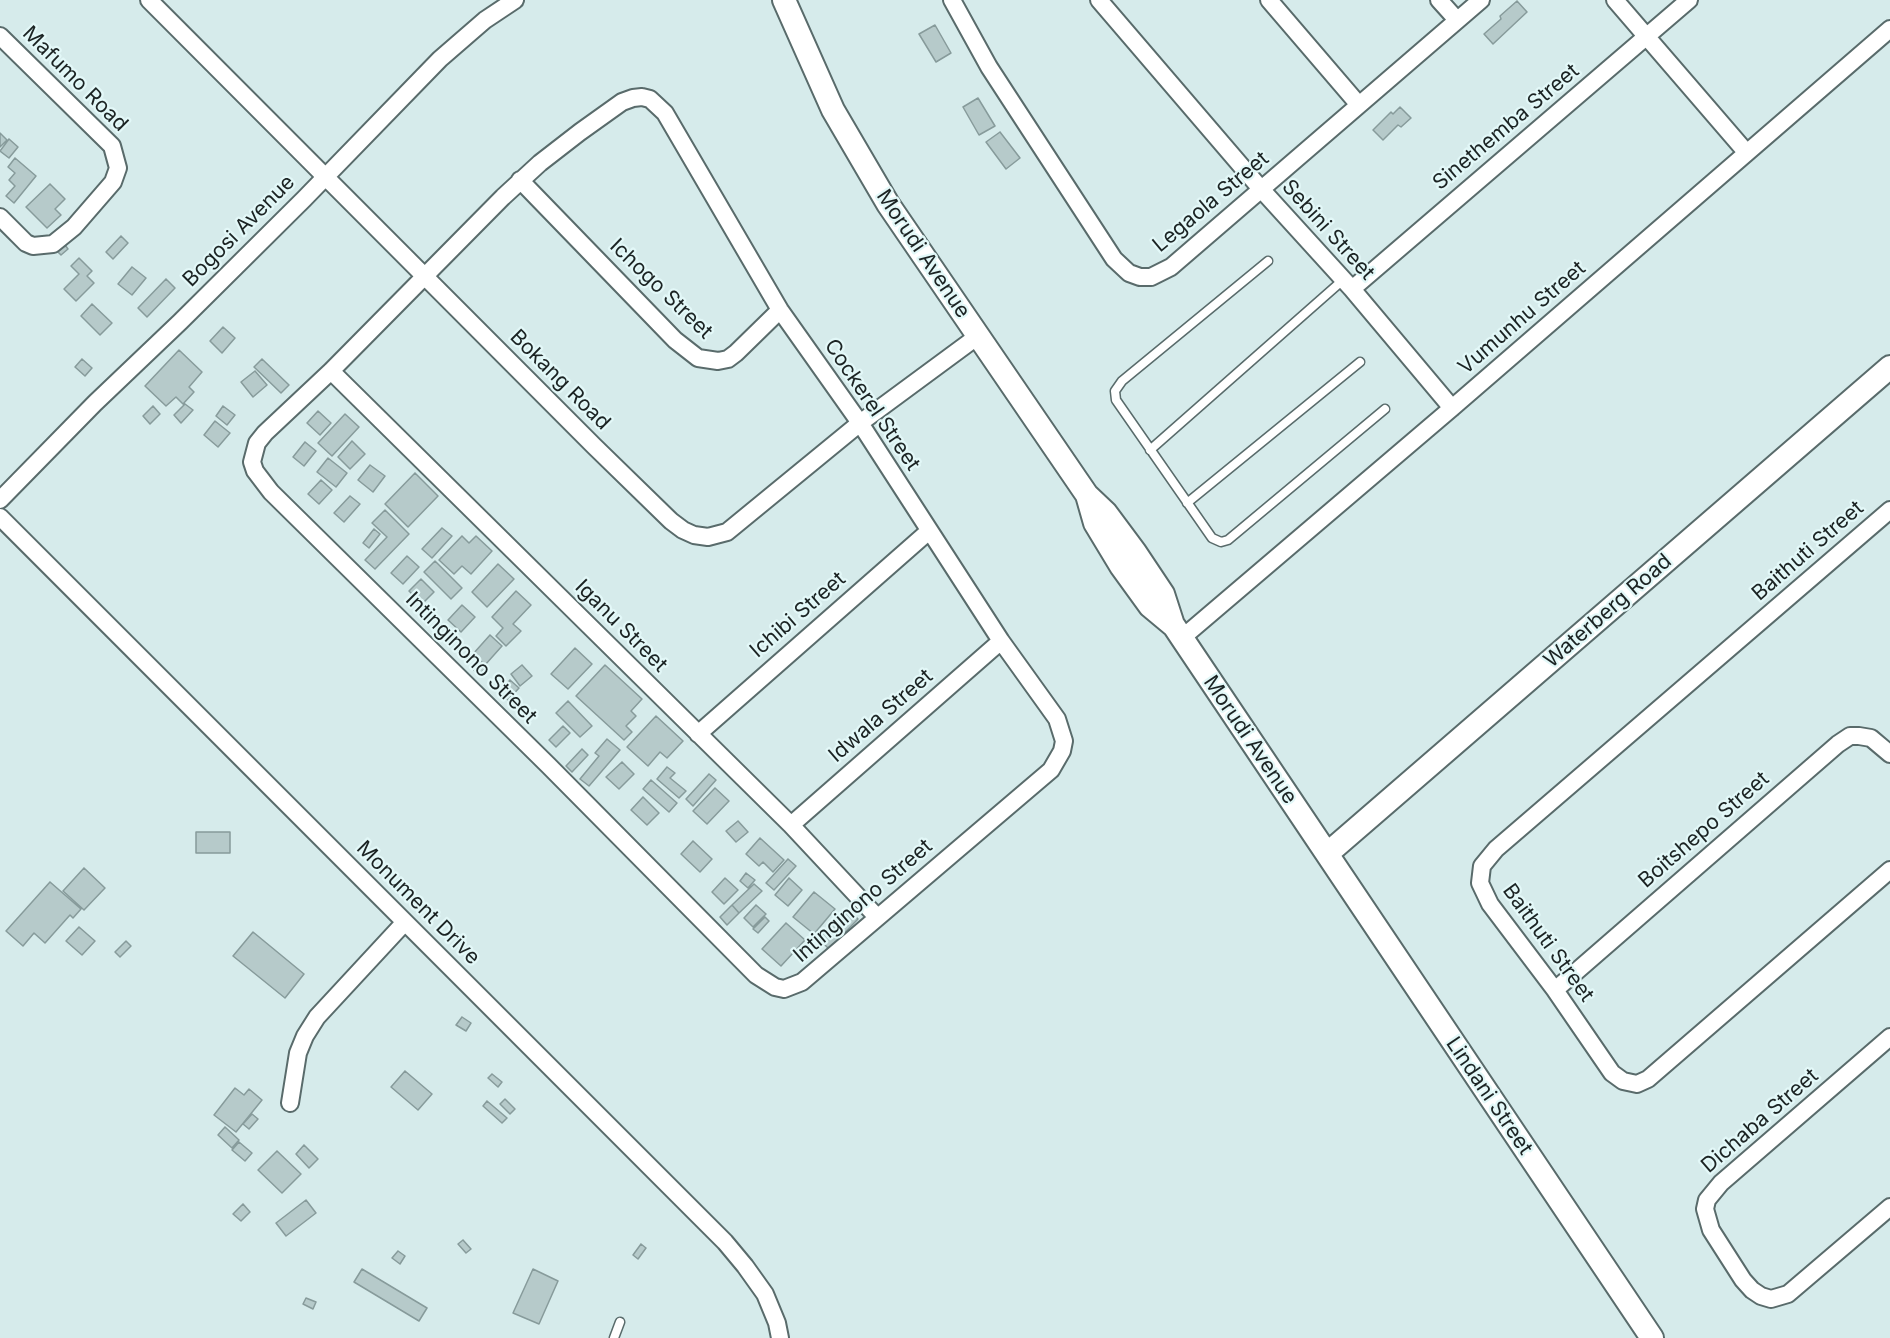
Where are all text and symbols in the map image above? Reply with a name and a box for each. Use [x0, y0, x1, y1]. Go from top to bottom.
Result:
street label: Mafumo Road [17, 21, 133, 137]
street label: Sinethemba Street [1428, 58, 1584, 196]
street label: Legaola Street [1148, 146, 1274, 258]
street label: Bogosi Avenue [178, 170, 300, 292]
street label: Sebini Street [1276, 175, 1380, 285]
street label: Morudi Avenue [871, 185, 975, 323]
street label: Ichogo Street [604, 234, 718, 344]
street label: Vumunhu Street [1453, 256, 1591, 380]
street label: Bokang Road [505, 325, 615, 435]
street label: Cockerel Street [819, 334, 925, 476]
street label: Baithuti Street [1747, 496, 1869, 606]
street label: Waterberg Road [1539, 549, 1677, 673]
street label: Ichibi Street [745, 567, 851, 663]
street label: Iganu Street [570, 575, 672, 677]
street label: Intinginono Street [400, 587, 542, 729]
street label: Idwala Street [824, 664, 938, 768]
street label: Morudi Avenue [1198, 671, 1302, 809]
street label: Boitshepo Street [1634, 767, 1774, 893]
street label: Intinginono Street [788, 834, 938, 968]
street label: Monument Drive [351, 836, 485, 970]
street label: Baithuti Street [1497, 879, 1599, 1007]
street label: Lindani Street [1440, 1032, 1538, 1160]
street label: Dichaba Street [1696, 1063, 1824, 1179]

